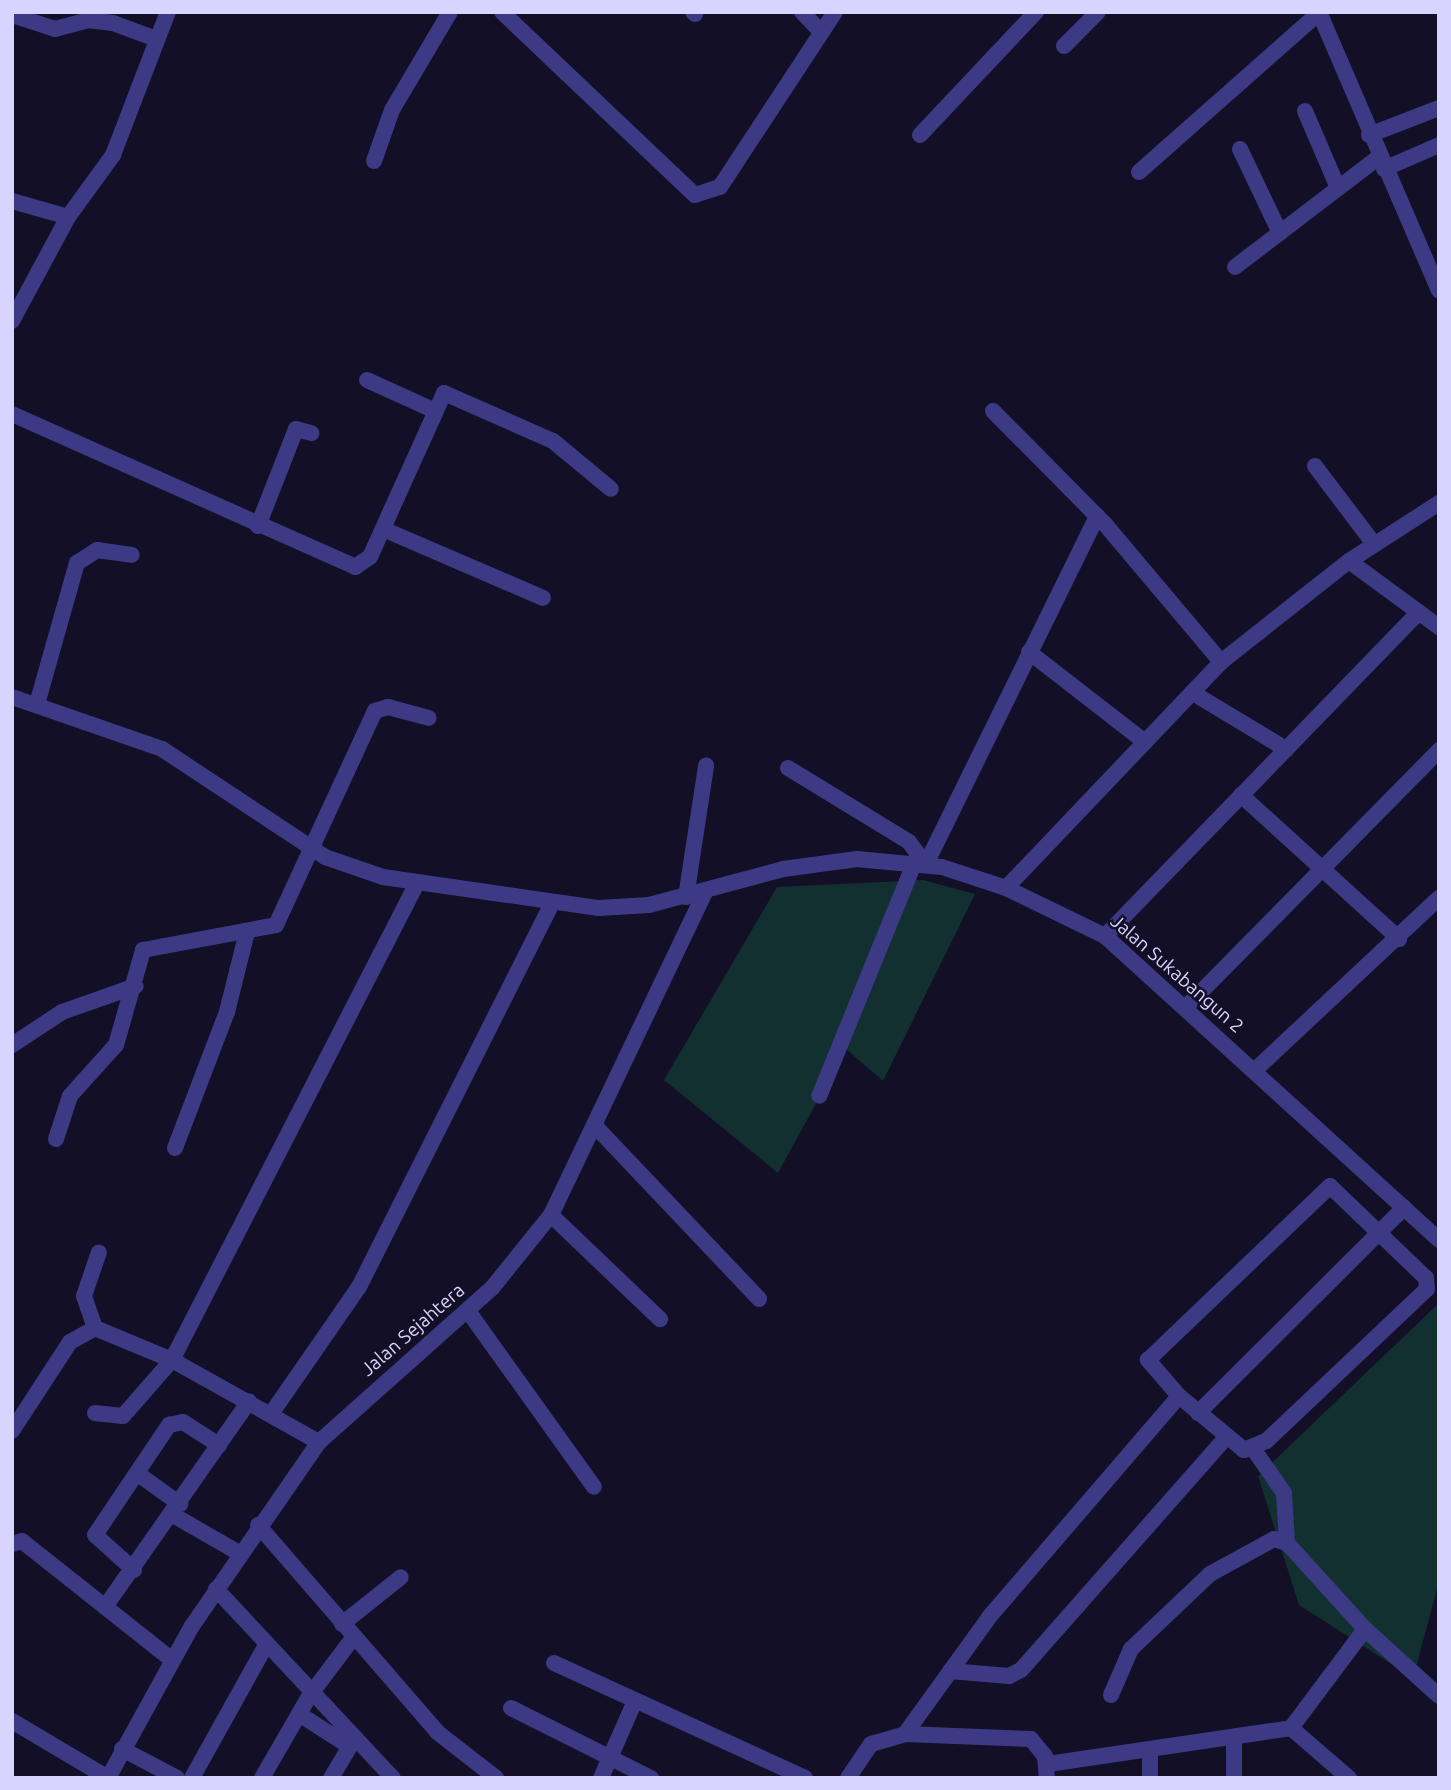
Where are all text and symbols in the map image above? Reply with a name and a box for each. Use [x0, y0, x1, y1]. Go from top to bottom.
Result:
street label: Jalan Sukabangun 2 [1106, 910, 1248, 1038]
street label: Jalan Sejahtera [357, 1279, 469, 1381]

